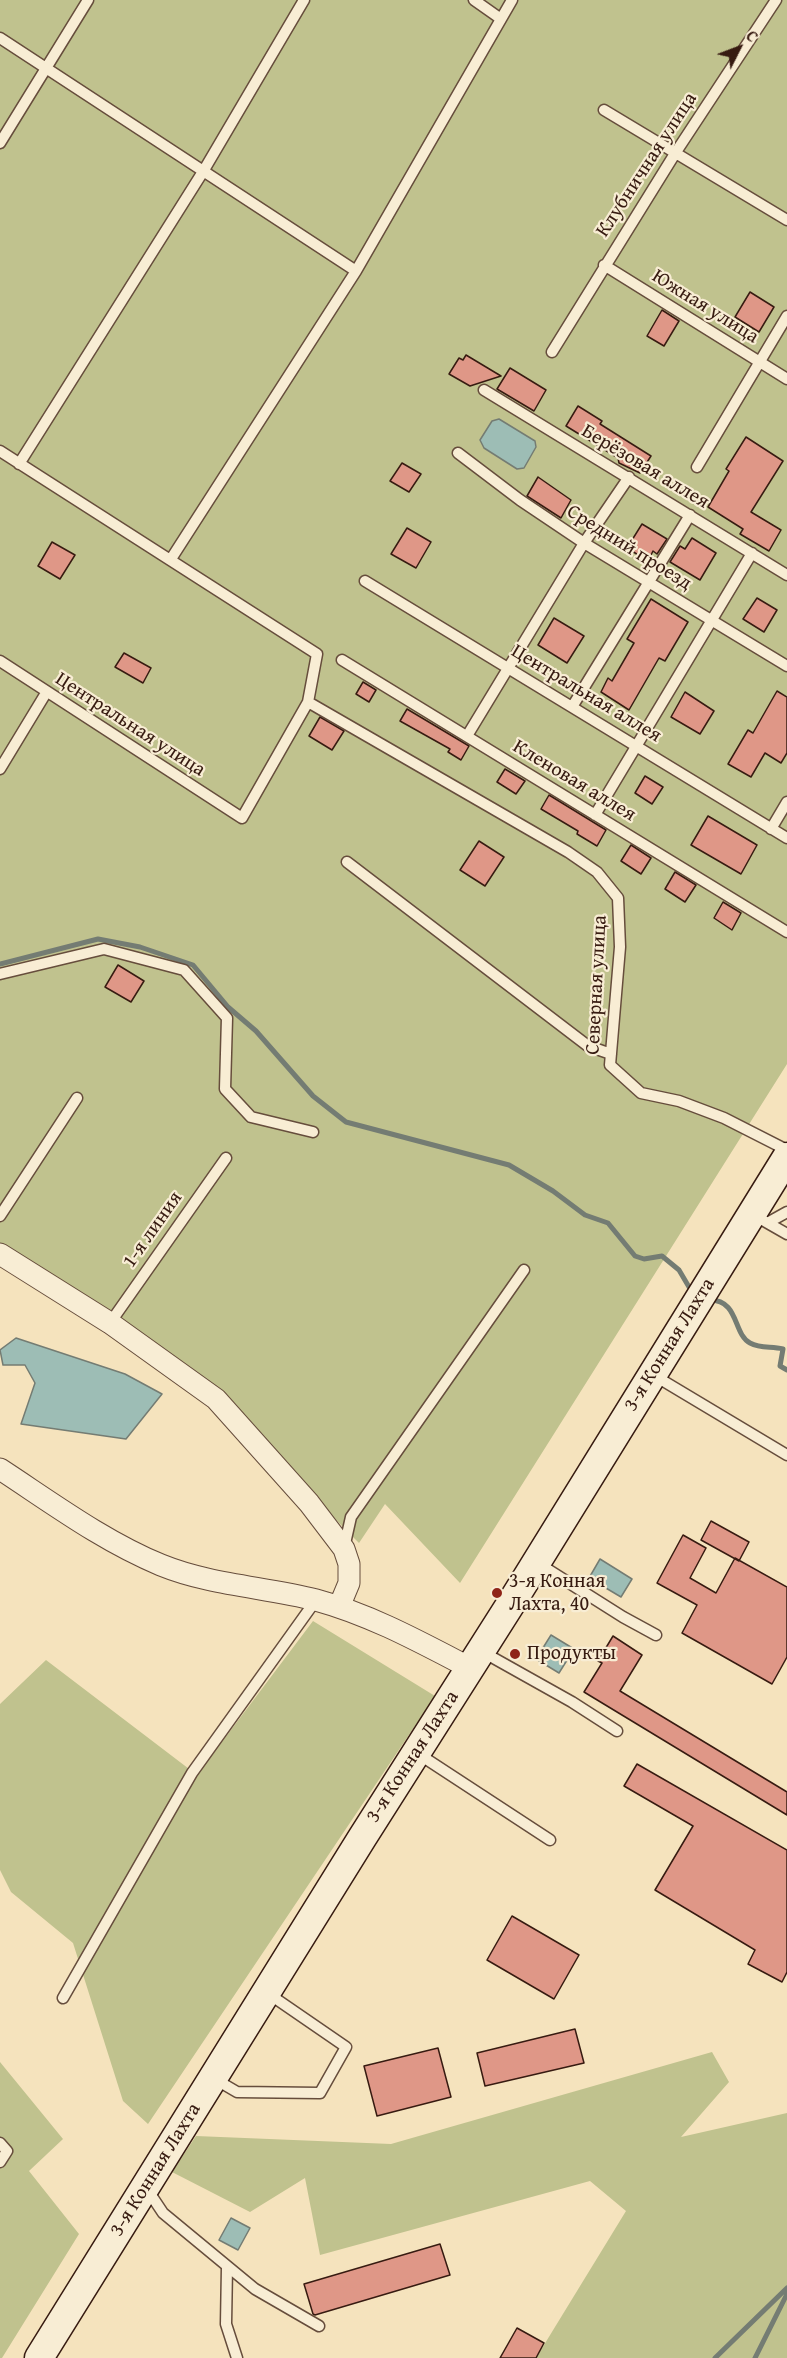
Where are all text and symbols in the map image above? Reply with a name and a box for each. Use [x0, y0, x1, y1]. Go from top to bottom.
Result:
north arrow [709, 18, 769, 78]
text: С [740, 25, 764, 47]
street label: Клубничная улица [591, 88, 703, 242]
street label: Южная улица [647, 265, 763, 349]
street label: Берёзовая аллея [577, 419, 713, 515]
street label: Средний проезд [562, 500, 696, 596]
street label: Центральная аллея [507, 640, 665, 748]
street label: Центральная улица [51, 668, 209, 782]
street label: Кленовая аллея [508, 735, 640, 827]
street label: Северная улица [581, 915, 613, 1055]
street label: 1-я линия [118, 1187, 188, 1273]
street label: 3-я Конная Лахта [619, 1274, 721, 1416]
place label: 3-я Конная Лахта, 40 [509, 1570, 605, 1617]
marker: 3-я Конная Лахта, 40 [490, 1586, 504, 1600]
place label: Продукты [527, 1642, 616, 1666]
marker: Продукты [508, 1647, 522, 1661]
street label: 3-я Конная Лахта [361, 1687, 465, 1827]
street label: 3-я Конная Лахта [105, 2099, 207, 2241]

